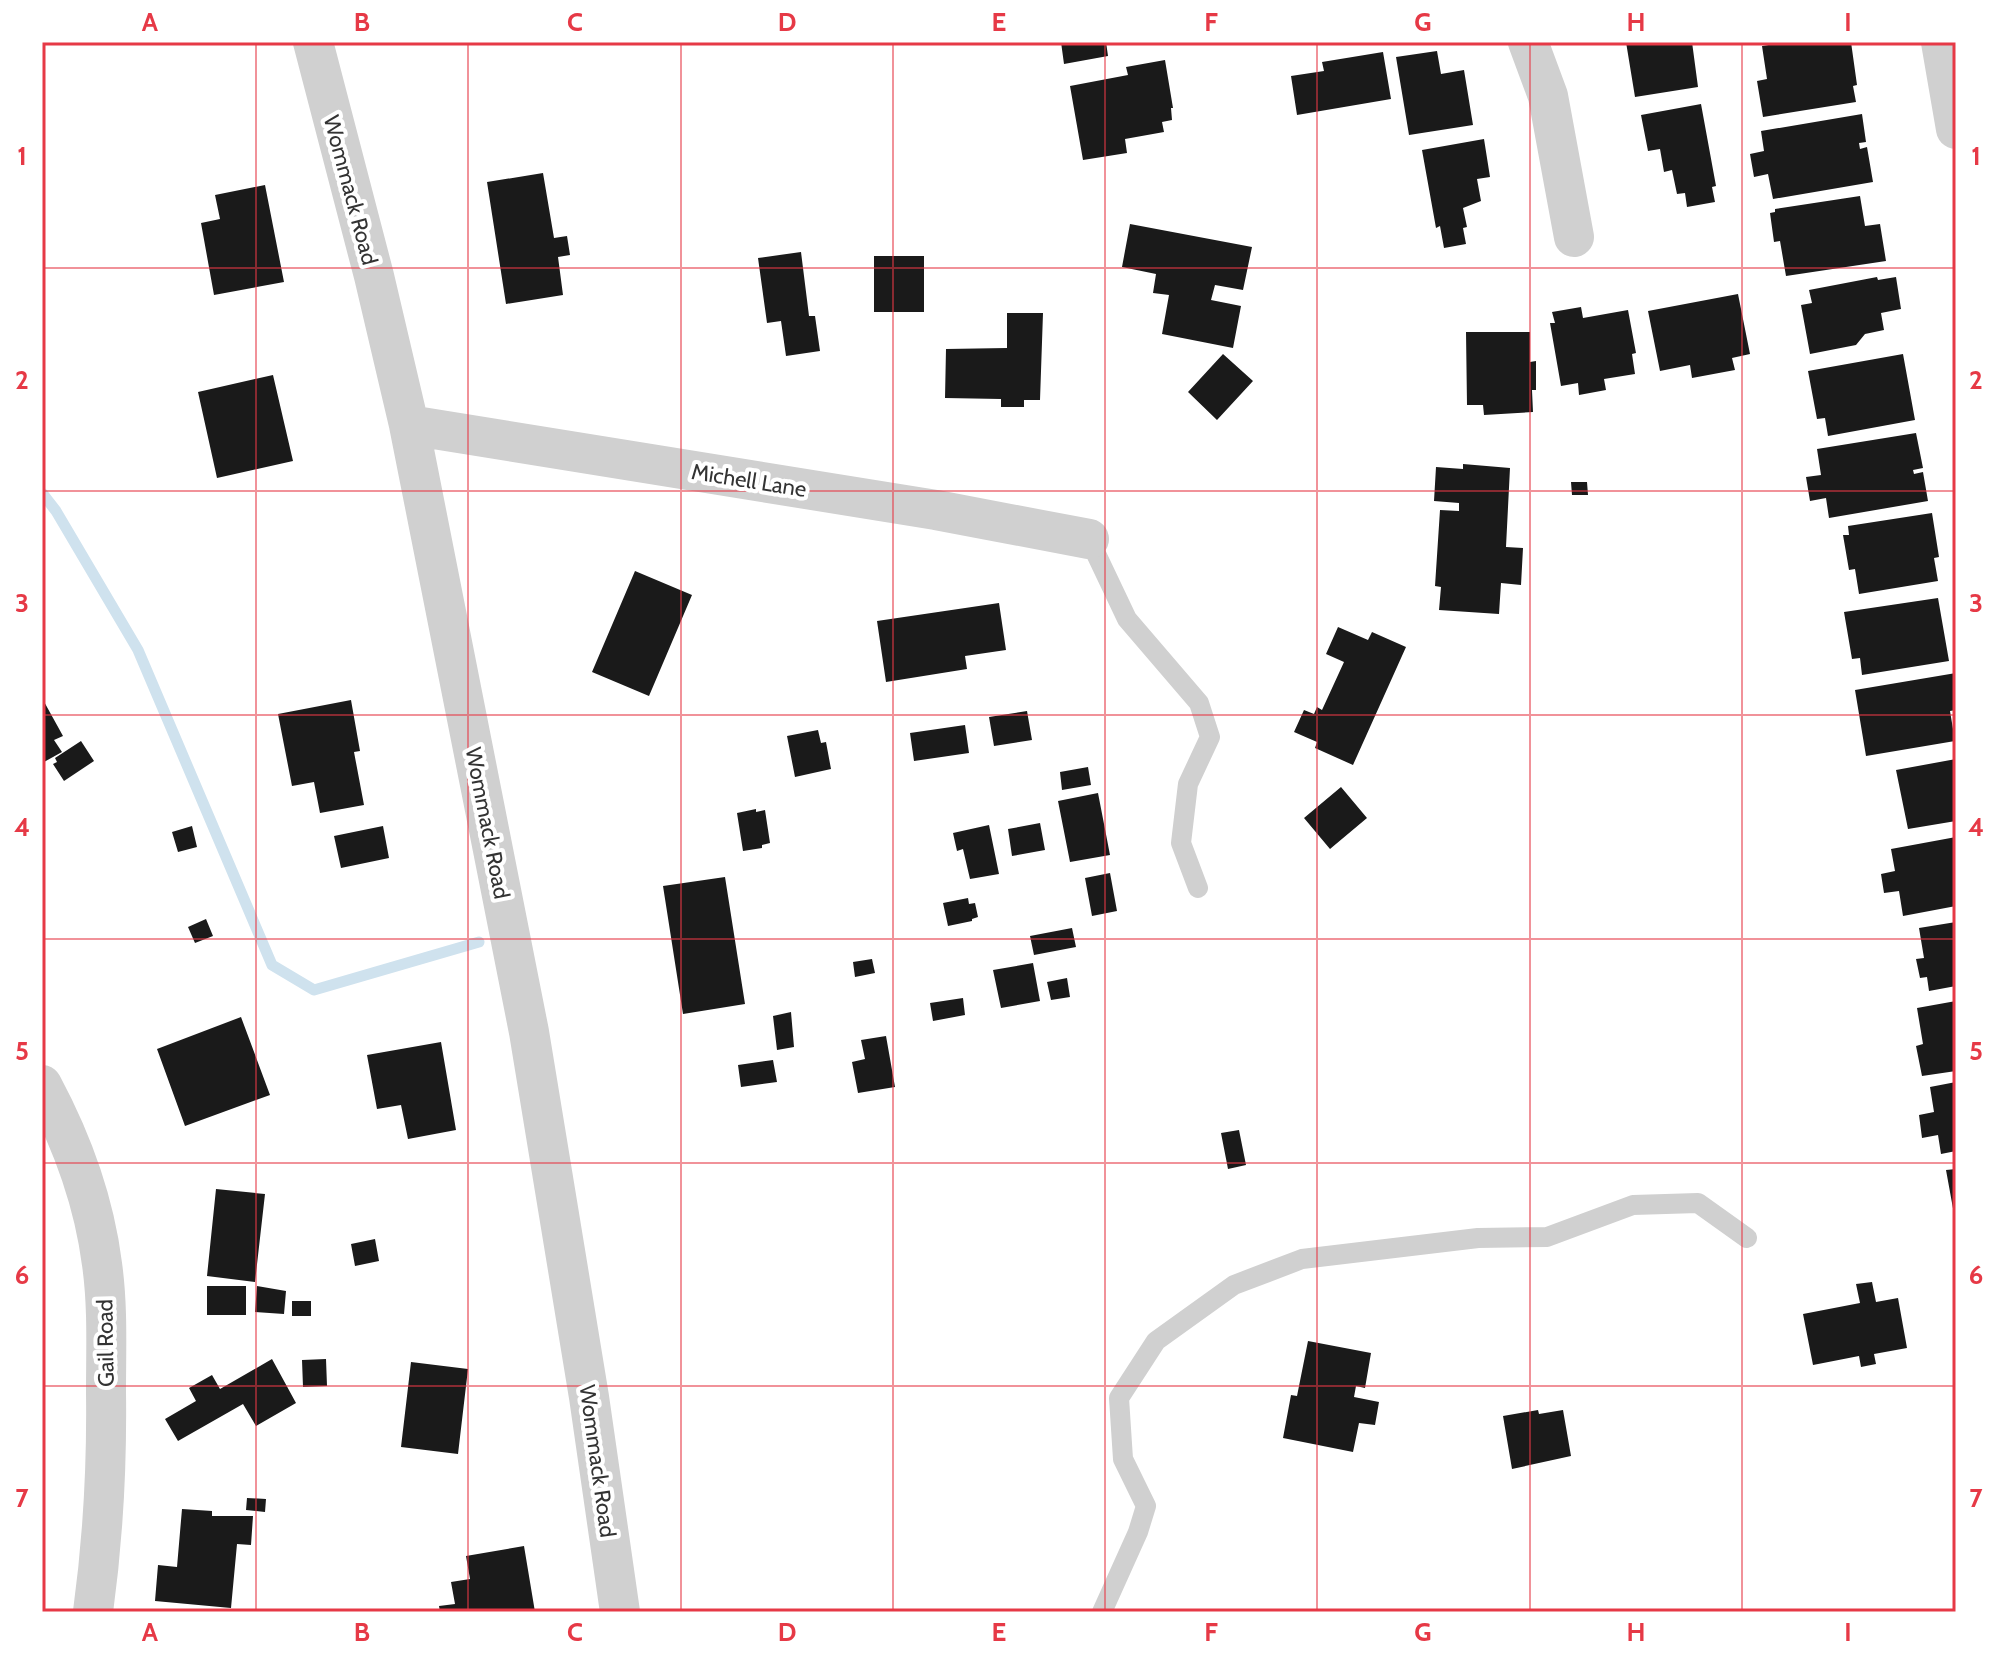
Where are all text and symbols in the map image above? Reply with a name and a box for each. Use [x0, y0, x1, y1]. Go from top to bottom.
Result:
text: A [142, 6, 159, 38]
text: B [354, 6, 370, 38]
text: C [567, 6, 583, 38]
text: D [778, 6, 796, 38]
text: E [992, 6, 1006, 38]
text: F [1204, 6, 1218, 38]
text: G [1414, 6, 1432, 38]
text: H [1627, 6, 1645, 38]
text: I [1844, 6, 1852, 38]
street label: Wommack Road [318, 112, 383, 268]
text: 1 [17, 140, 27, 172]
text: 1 [1971, 140, 1981, 172]
text: 2 [15, 364, 29, 396]
text: 2 [1969, 364, 1983, 396]
street label: Michell Lane [690, 458, 808, 503]
text: 3 [15, 587, 29, 619]
text: 3 [1969, 587, 1983, 619]
street label: Wommack Road [460, 745, 515, 901]
text: 4 [14, 811, 30, 843]
text: 4 [1968, 811, 1984, 843]
text: 5 [15, 1035, 29, 1067]
text: 5 [1969, 1035, 1983, 1067]
text: 6 [15, 1259, 29, 1291]
text: 6 [1969, 1259, 1983, 1291]
street label: Gail Road [91, 1299, 120, 1387]
street label: Wommack Road [573, 1383, 622, 1539]
text: 7 [15, 1482, 29, 1514]
text: 7 [1969, 1482, 1983, 1514]
text: A [142, 1616, 159, 1648]
text: B [354, 1616, 370, 1648]
text: C [567, 1616, 583, 1648]
text: D [778, 1616, 796, 1648]
text: E [992, 1616, 1006, 1648]
text: F [1204, 1616, 1218, 1648]
text: G [1414, 1616, 1432, 1648]
text: H [1627, 1616, 1645, 1648]
text: I [1844, 1616, 1852, 1648]

